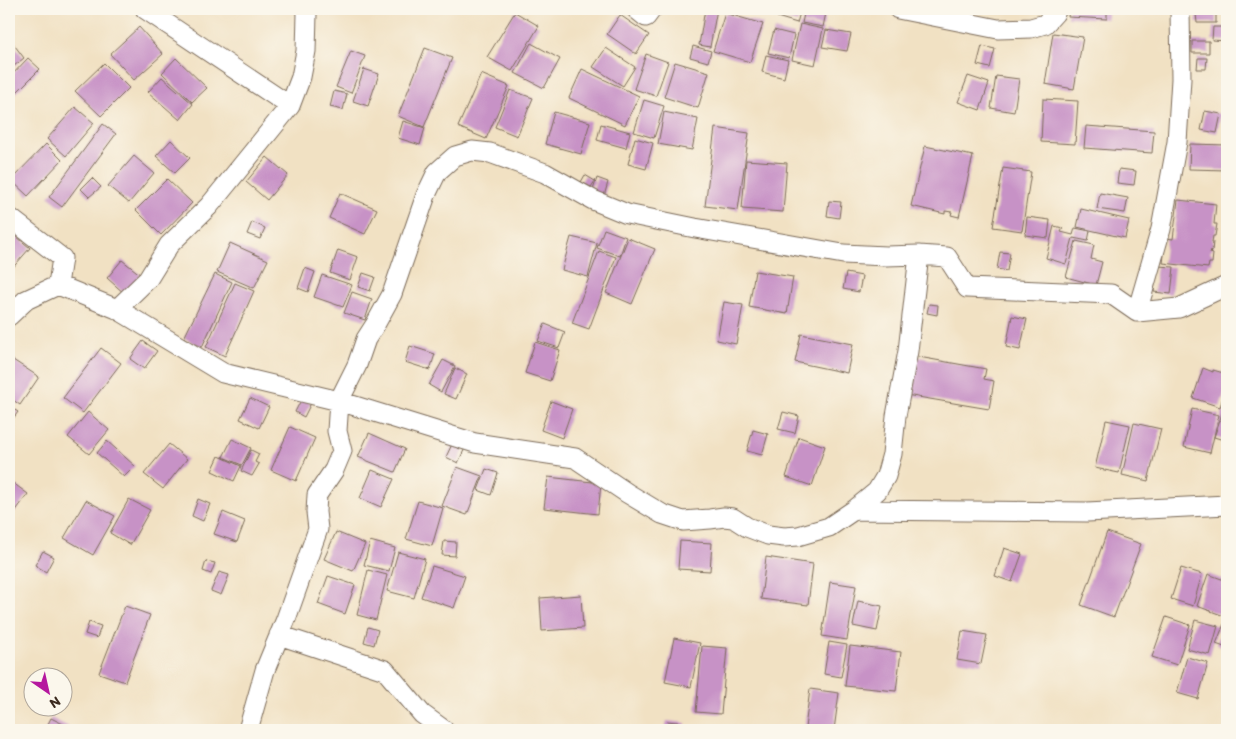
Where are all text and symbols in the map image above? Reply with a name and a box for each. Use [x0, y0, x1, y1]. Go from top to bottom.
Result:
north arrow [22, 666, 72, 716]
text: N [46, 693, 64, 712]

